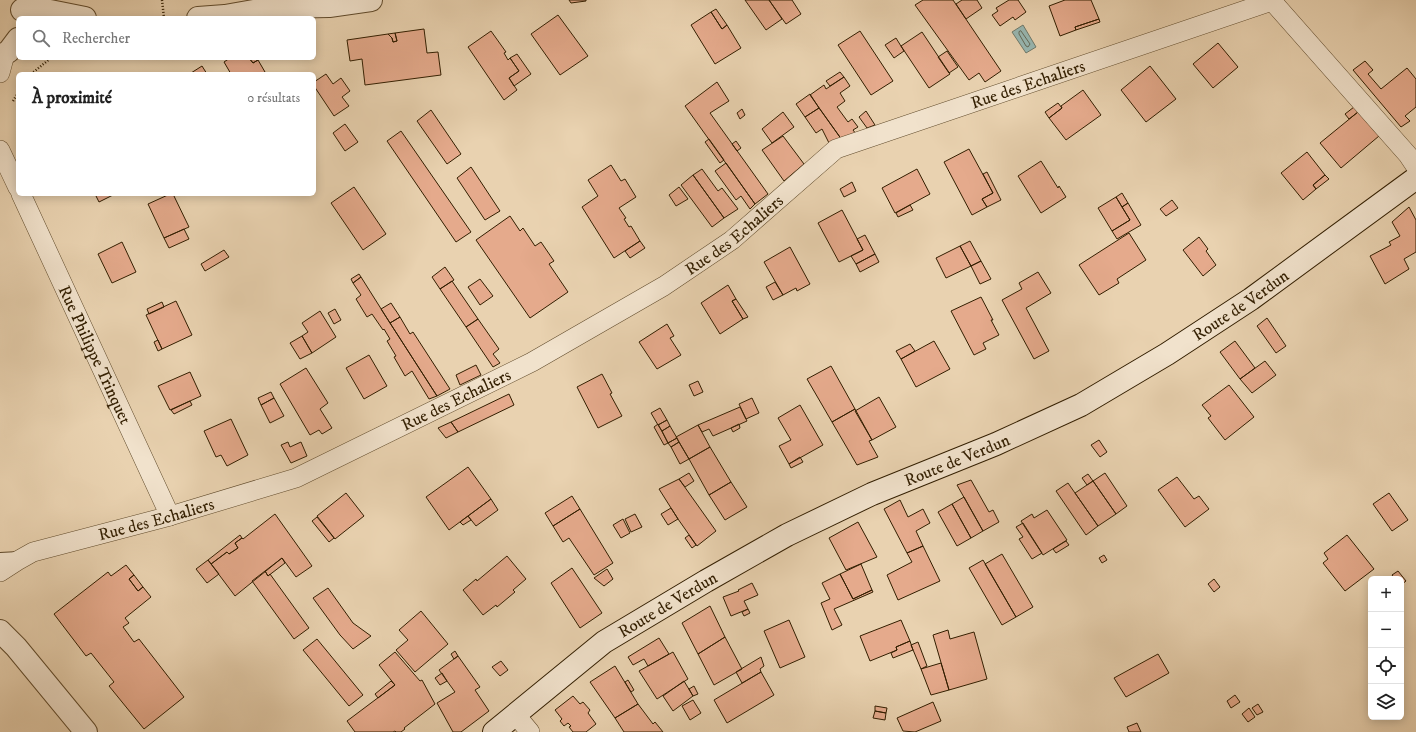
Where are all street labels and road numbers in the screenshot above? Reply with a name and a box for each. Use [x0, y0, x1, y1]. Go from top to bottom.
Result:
street label: Rue des Echaliers [968, 55, 1088, 114]
street label: Rue des Echaliers [681, 190, 789, 281]
street label: Route de Verdun [1189, 265, 1294, 346]
street label: Rue Philippe Trinquet [53, 282, 136, 428]
street label: Rue des Echaliers [398, 364, 515, 436]
street label: Route de Verdun [901, 429, 1014, 492]
street label: Rue des Echaliers [96, 493, 217, 546]
street label: Route de Verdun [614, 567, 722, 643]

